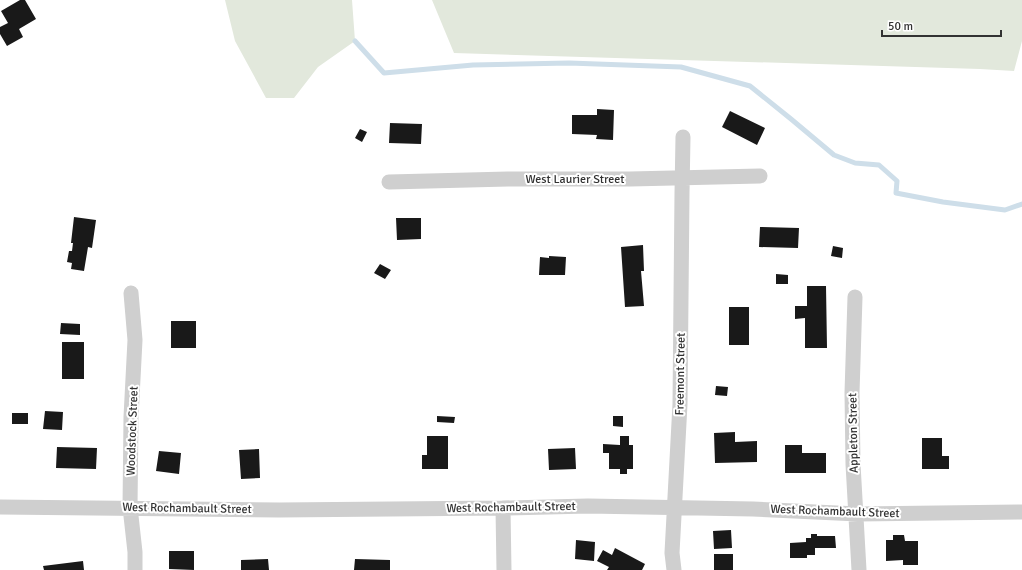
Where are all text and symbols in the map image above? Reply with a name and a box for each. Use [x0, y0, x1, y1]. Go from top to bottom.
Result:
scale bar [882, 12, 1001, 38]
text: 50 m [888, 19, 913, 34]
street label: West Laurier Street [526, 172, 624, 187]
street label: Freemont Street [672, 333, 689, 415]
street label: Woodstock Street [123, 386, 142, 476]
street label: Appleton Street [845, 393, 862, 473]
street label: West Rochambault Street [446, 499, 576, 516]
street label: West Rochambault Street [122, 500, 252, 517]
street label: West Rochambault Street [770, 502, 900, 521]

